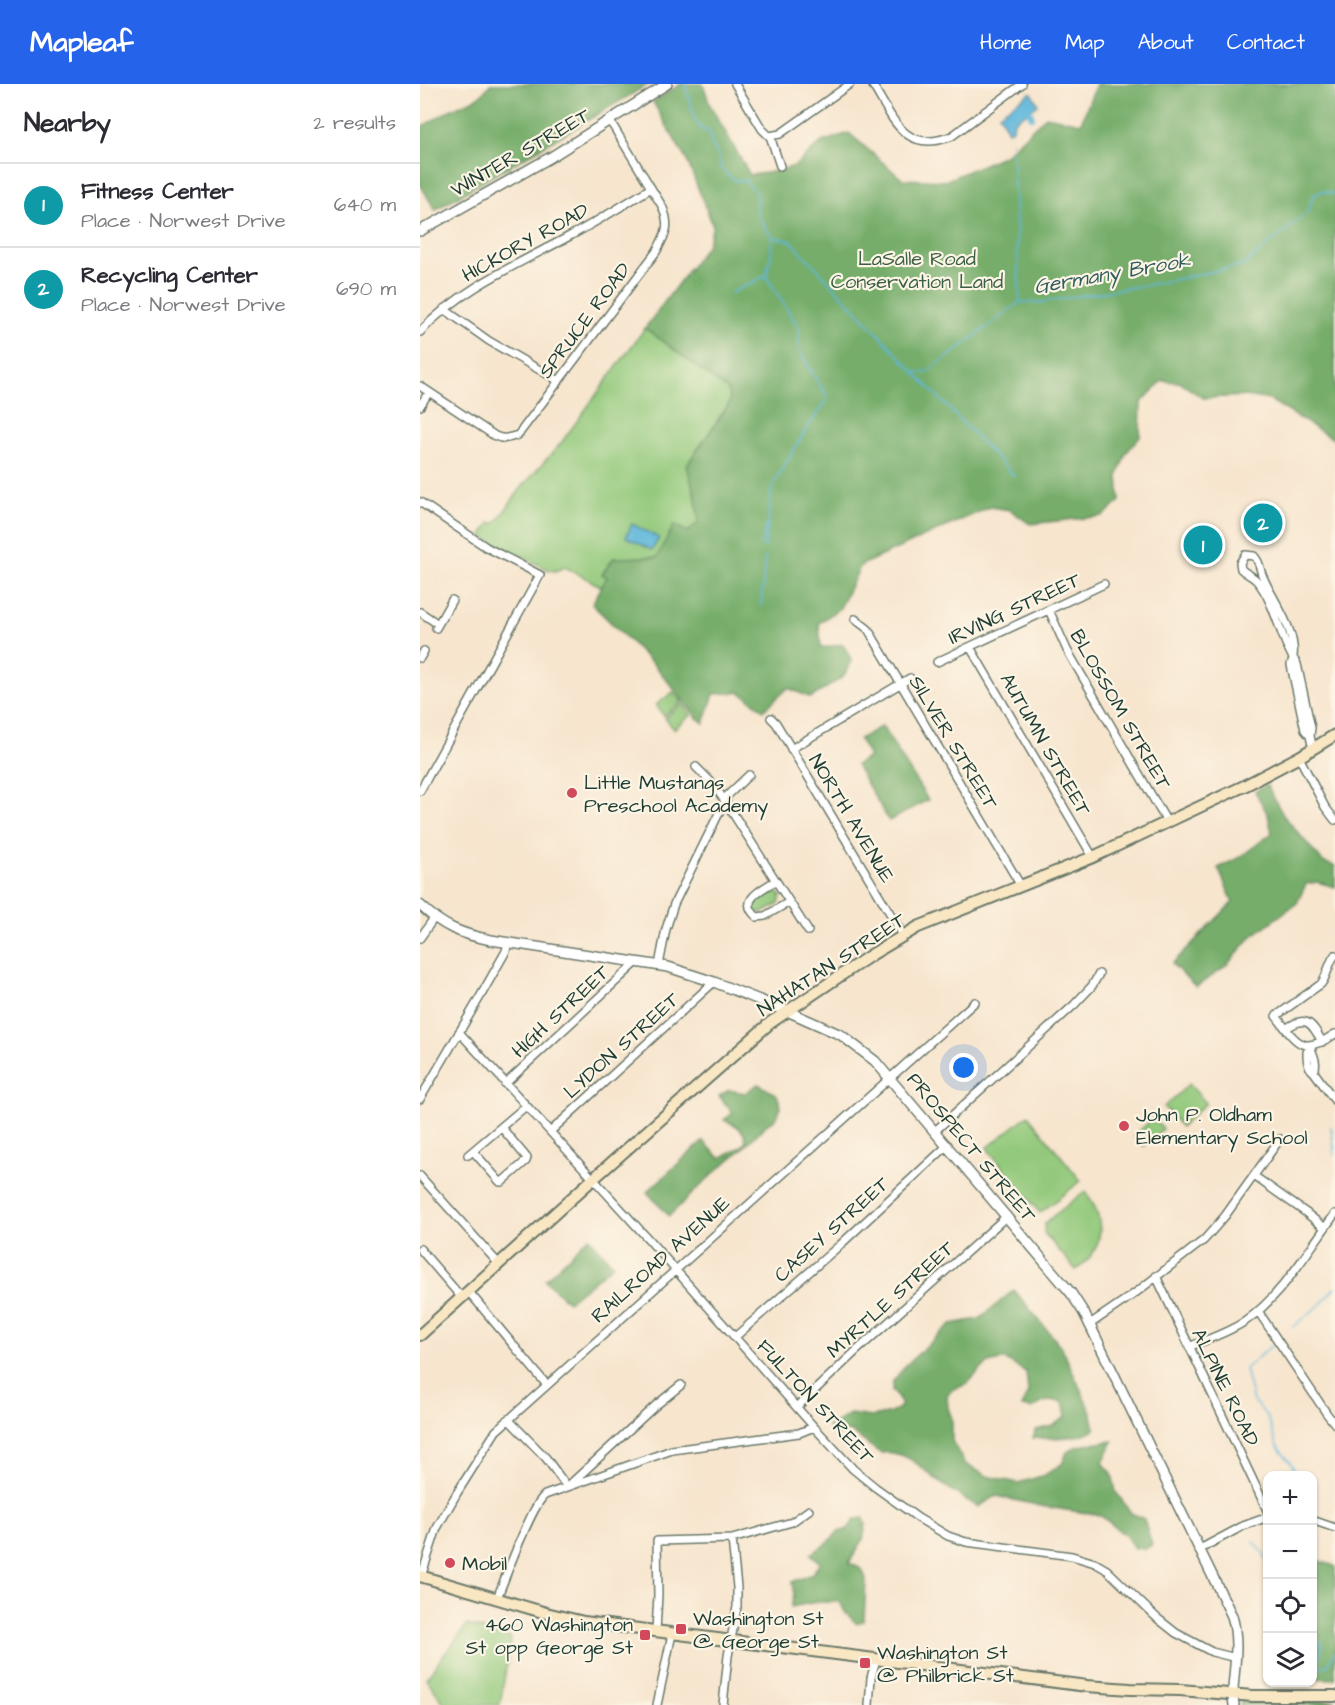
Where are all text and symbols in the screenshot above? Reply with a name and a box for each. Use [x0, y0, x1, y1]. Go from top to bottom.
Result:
text: Mapleaf [30, 23, 133, 62]
text: Home [980, 28, 1032, 57]
text: Map [1065, 28, 1105, 57]
text: About [1138, 28, 1194, 57]
text: Contact [1227, 28, 1305, 57]
street label: WINTER STREET [446, 101, 596, 204]
text: Nearby [24, 105, 111, 141]
text: 2 results [313, 109, 396, 137]
text: Fitness Center [81, 176, 234, 207]
text: 1 [42, 191, 45, 219]
text: 640 m [334, 191, 396, 219]
street label: HICKORY ROAD [457, 196, 594, 289]
text: Place · Norwest Drive [81, 207, 286, 235]
park label: LaSalle Road Conservation Land [831, 245, 1003, 296]
water label: Germany Brook [1032, 245, 1194, 302]
street label: SPRUCE ROAD [532, 257, 638, 384]
text: Recycling Center [81, 260, 258, 291]
text: 2 [38, 275, 49, 303]
text: 690 m [336, 275, 396, 303]
text: Place · Norwest Drive [81, 291, 286, 319]
pin: 2 [1244, 500, 1282, 546]
pin: 1 [1184, 522, 1222, 568]
street label: IRVING STREET [944, 566, 1086, 652]
street label: BLOSSOM STREET [1063, 624, 1178, 795]
street label: AUTUMN STREET [993, 668, 1098, 821]
street label: SILVER STREET [902, 670, 1005, 815]
street label: NORTH AVENUE [802, 749, 901, 888]
place label: Little Mustangs Preschool Academy [584, 769, 768, 821]
marker: Little Mustangs Preschool Academy [565, 786, 579, 800]
street label: NAHATAN STREET [752, 906, 912, 1023]
street label: HIGH STREET [505, 959, 616, 1065]
street label: LYDON STREET [558, 986, 686, 1105]
your location [949, 1053, 978, 1082]
street label: PROSPECT STREET [900, 1067, 1043, 1229]
place label: John P. Oldham Elementary School [1136, 1101, 1308, 1153]
marker: John P. Oldham Elementary School [1117, 1119, 1131, 1133]
street label: CASEY STREET [768, 1170, 896, 1289]
street label: RAILROAD AVENUE [585, 1190, 736, 1330]
street label: MYRTLE STREET [821, 1234, 961, 1365]
street label: ALPINE ROAD [1184, 1324, 1266, 1451]
street label: FULTON STREET [750, 1333, 881, 1471]
map controls [1263, 1471, 1317, 1687]
button: + [1263, 1471, 1317, 1525]
button: − [1263, 1525, 1317, 1579]
place label: Mobil [462, 1550, 507, 1578]
marker: Mobil [443, 1556, 457, 1570]
button: locate [1263, 1579, 1317, 1633]
place label: Washington St @ George St [693, 1605, 824, 1657]
place label: 460 Washington St opp George St [466, 1611, 633, 1663]
marker: Washington St @ George St [674, 1622, 688, 1636]
marker: 460 Washington St opp George St [638, 1628, 652, 1642]
button: layers [1263, 1633, 1317, 1687]
place label: Washington St @ Philbrick St [877, 1639, 1014, 1690]
marker: Washington St @ Philbrick St [858, 1656, 872, 1670]

